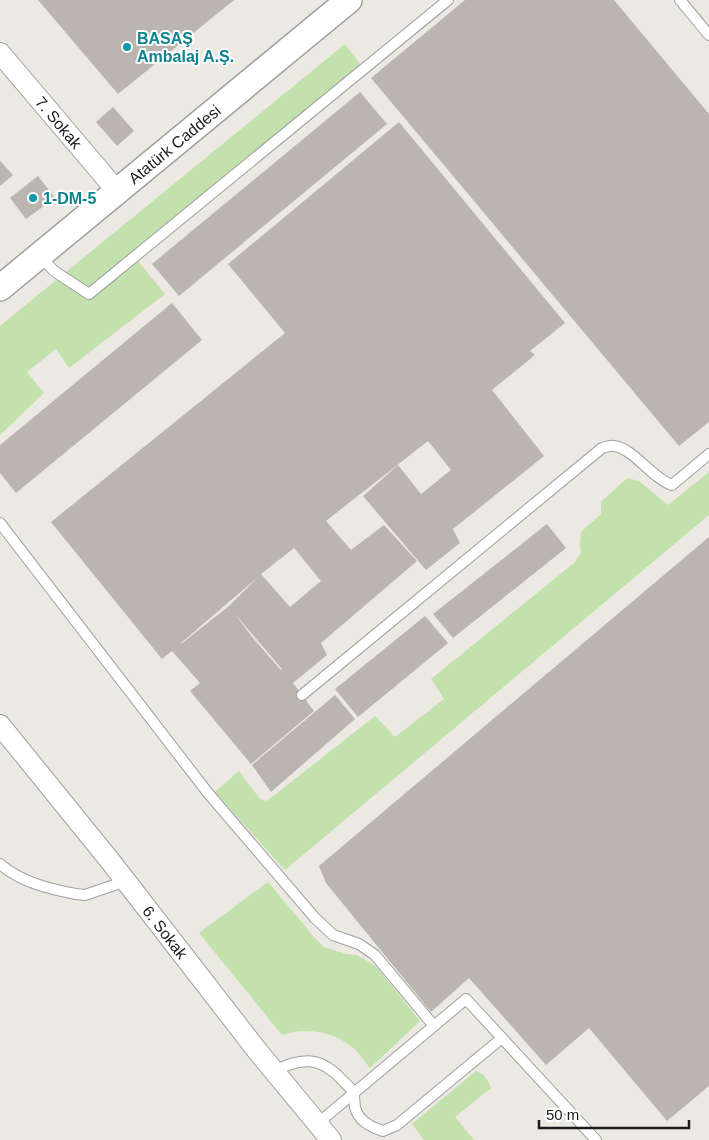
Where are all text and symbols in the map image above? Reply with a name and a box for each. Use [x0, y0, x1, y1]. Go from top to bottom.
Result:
place label: BASAŞ Ambalaj A.Ş. [137, 30, 234, 65]
marker: BASAŞ Ambalaj A.Ş. [121, 41, 133, 53]
street label: 7. Sokak [32, 93, 86, 152]
street label: Atatürk Caddesi [125, 101, 224, 187]
place label: 1-DM-5 [43, 190, 96, 207]
marker: 1-DM-5 [27, 192, 39, 204]
street label: 6. Sokak [140, 902, 192, 963]
scale bar [539, 1098, 689, 1130]
text: 50 m [546, 1106, 579, 1123]

